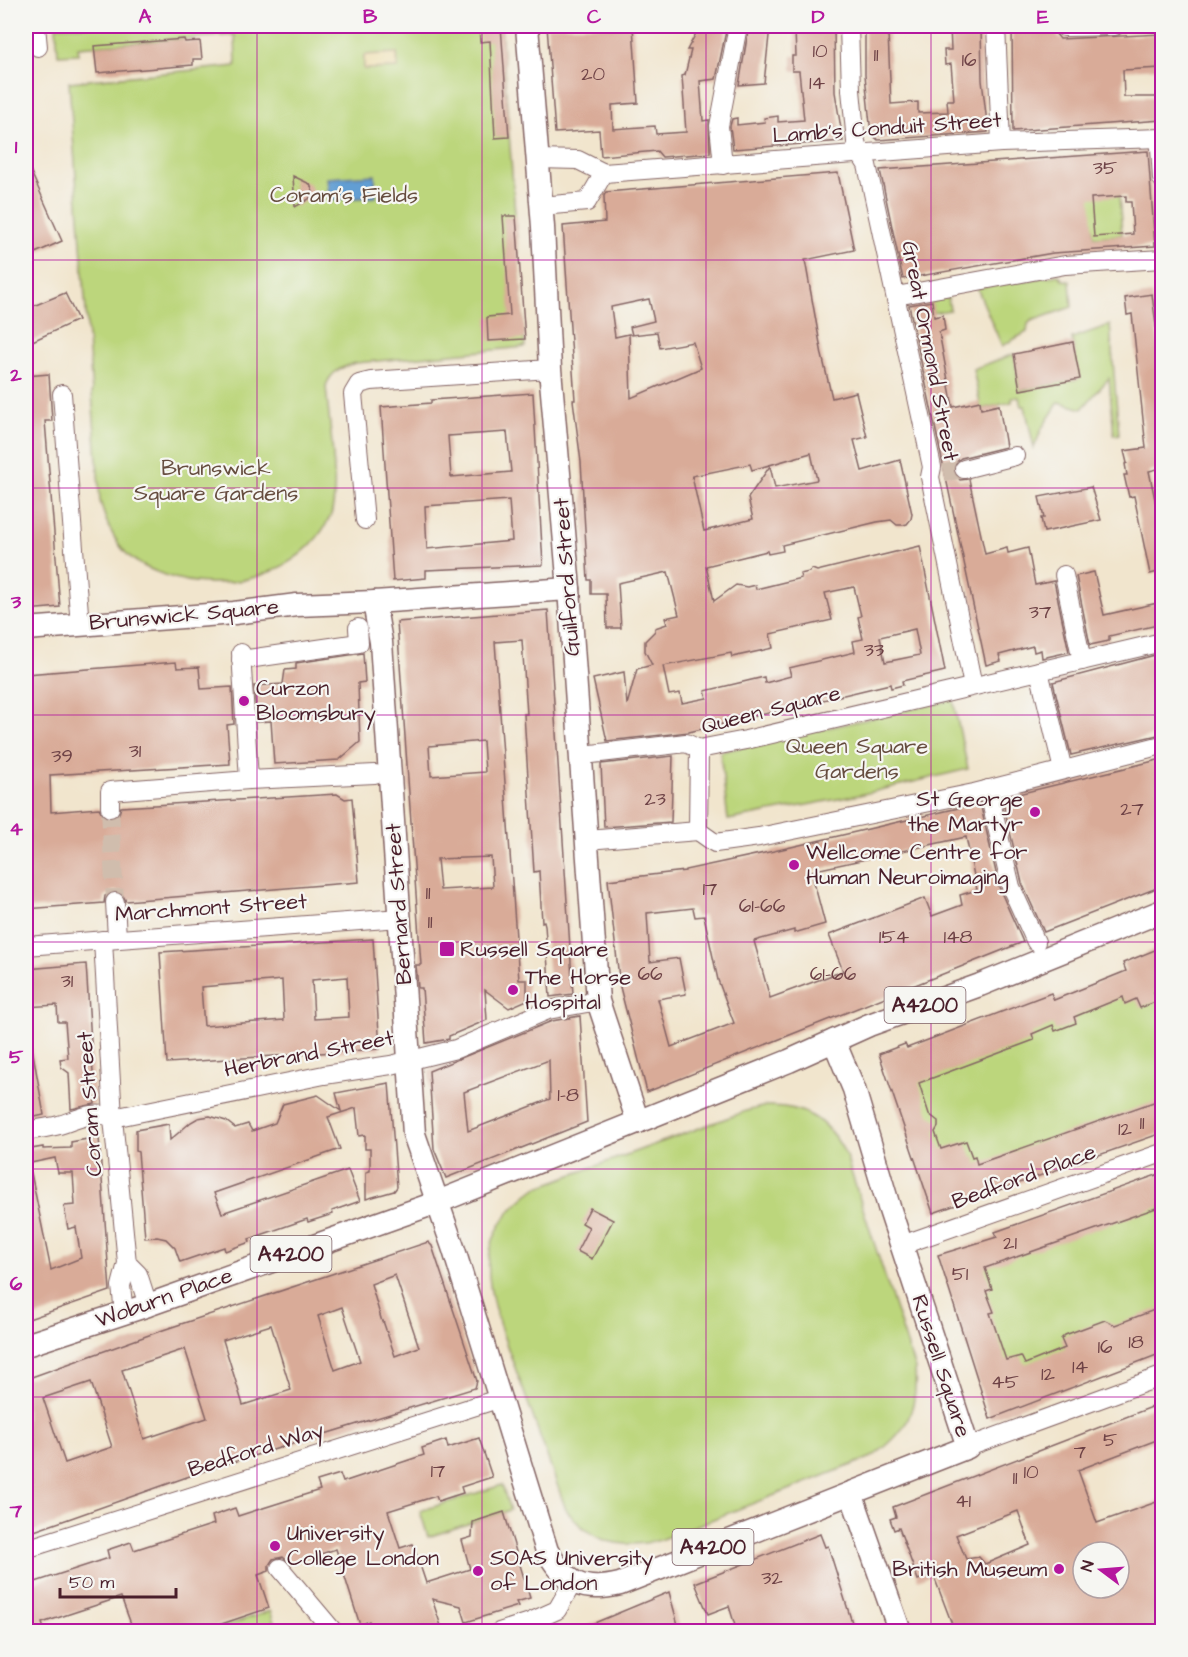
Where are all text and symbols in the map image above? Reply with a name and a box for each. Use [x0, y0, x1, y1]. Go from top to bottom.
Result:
text: A [139, 3, 152, 31]
text: B [363, 3, 378, 31]
text: C [587, 3, 602, 31]
text: D [812, 3, 825, 31]
text: E [1037, 3, 1049, 31]
house number: 10 [812, 37, 828, 65]
house number: 11 [873, 41, 879, 69]
house number: 16 [961, 46, 977, 74]
house number: 20 [581, 60, 605, 88]
house number: 14 [809, 69, 825, 97]
street label: Lamb's Conduit Street [771, 105, 1003, 151]
text: 1 [15, 133, 18, 161]
house number: 35 [1093, 154, 1117, 182]
park label: Coram's Fields [270, 180, 418, 211]
street label: Great Ormond Street [893, 238, 967, 464]
text: 2 [9, 361, 22, 389]
park label: Brunswick Square Gardens [134, 453, 298, 509]
street label: Guilford Street [546, 497, 588, 657]
text: 3 [10, 588, 22, 616]
street label: Brunswick Square [88, 591, 280, 639]
house number: 37 [1029, 598, 1051, 626]
house number: 33 [864, 636, 884, 664]
place label: Curzon Bloomsbury [256, 673, 376, 730]
street label: Queen Square [698, 678, 844, 742]
marker: Curzon Bloomsbury [237, 694, 251, 708]
park label: Queen Square Gardens [786, 731, 928, 787]
house number: 31 [129, 737, 142, 765]
house number: 39 [51, 742, 73, 770]
place label: St George the Martyr [908, 784, 1023, 841]
house number: 23 [644, 785, 666, 813]
house number: 27 [1120, 795, 1144, 823]
marker: St George the Martyr [1028, 805, 1042, 819]
text: 4 [9, 815, 23, 843]
street label: Bernard Street [378, 822, 420, 986]
place label: Wellcome Centre for Human Neuroimaging [806, 837, 1027, 894]
marker: Wellcome Centre for Human Neuroimaging [787, 858, 801, 872]
house number: 17 [703, 875, 717, 903]
house number: 11 [425, 879, 431, 907]
street label: Marchmont Street [114, 886, 308, 930]
house number: 61-66 [739, 892, 786, 920]
house number: 11 [427, 908, 433, 936]
house number: 154 [879, 923, 910, 951]
house number: 148 [943, 923, 973, 951]
place label: Russell Square [460, 934, 609, 965]
marker: Russell Square [438, 940, 456, 958]
house number: 66 [637, 960, 663, 988]
house number: 61-66 [810, 960, 857, 988]
place label: The Horse Hospital [525, 962, 631, 1018]
house number: 31 [61, 967, 74, 995]
marker: The Horse Hospital [506, 983, 520, 997]
road number: A4200 [884, 987, 966, 1023]
street label: Herbrand Street [222, 1022, 396, 1086]
street label: Coram Street [69, 1030, 111, 1177]
text: 5 [9, 1043, 24, 1071]
house number: 1-8 [557, 1081, 579, 1109]
house number: 11 [1139, 1109, 1145, 1137]
house number: 12 [1118, 1115, 1133, 1143]
street label: Bedford Place [948, 1137, 1100, 1217]
house number: 21 [1003, 1229, 1017, 1257]
road number: A4200 [250, 1236, 332, 1272]
street label: Woburn Place [91, 1260, 237, 1336]
house number: 51 [952, 1260, 969, 1288]
text: 6 [10, 1270, 23, 1298]
street label: Russell Square [903, 1291, 979, 1441]
house number: 18 [1128, 1328, 1144, 1356]
house number: 16 [1097, 1333, 1113, 1361]
house number: 14 [1072, 1353, 1088, 1381]
house number: 12 [1041, 1360, 1056, 1388]
house number: 45 [991, 1368, 1019, 1396]
street label: Bedford Way [184, 1415, 328, 1486]
house number: 5 [1103, 1426, 1117, 1454]
house number: 7 [1074, 1438, 1086, 1466]
house number: 17 [431, 1457, 445, 1485]
house number: 10 [1023, 1458, 1039, 1486]
house number: 11 [1012, 1464, 1018, 1492]
house number: 41 [955, 1487, 972, 1515]
text: 7 [9, 1497, 23, 1525]
place label: University College London [287, 1518, 439, 1575]
road number: A4200 [672, 1529, 754, 1565]
marker: University College London [268, 1539, 282, 1553]
north arrow [1071, 1540, 1131, 1600]
place label: SOAS University of London [490, 1543, 653, 1599]
place label: British Museum [892, 1554, 1047, 1585]
text: N [1076, 1558, 1099, 1574]
scale bar [60, 1561, 176, 1599]
marker: British Museum [1052, 1562, 1066, 1576]
marker: SOAS University of London [471, 1564, 485, 1578]
house number: 32 [761, 1564, 783, 1592]
text: 50 m [69, 1570, 114, 1595]

